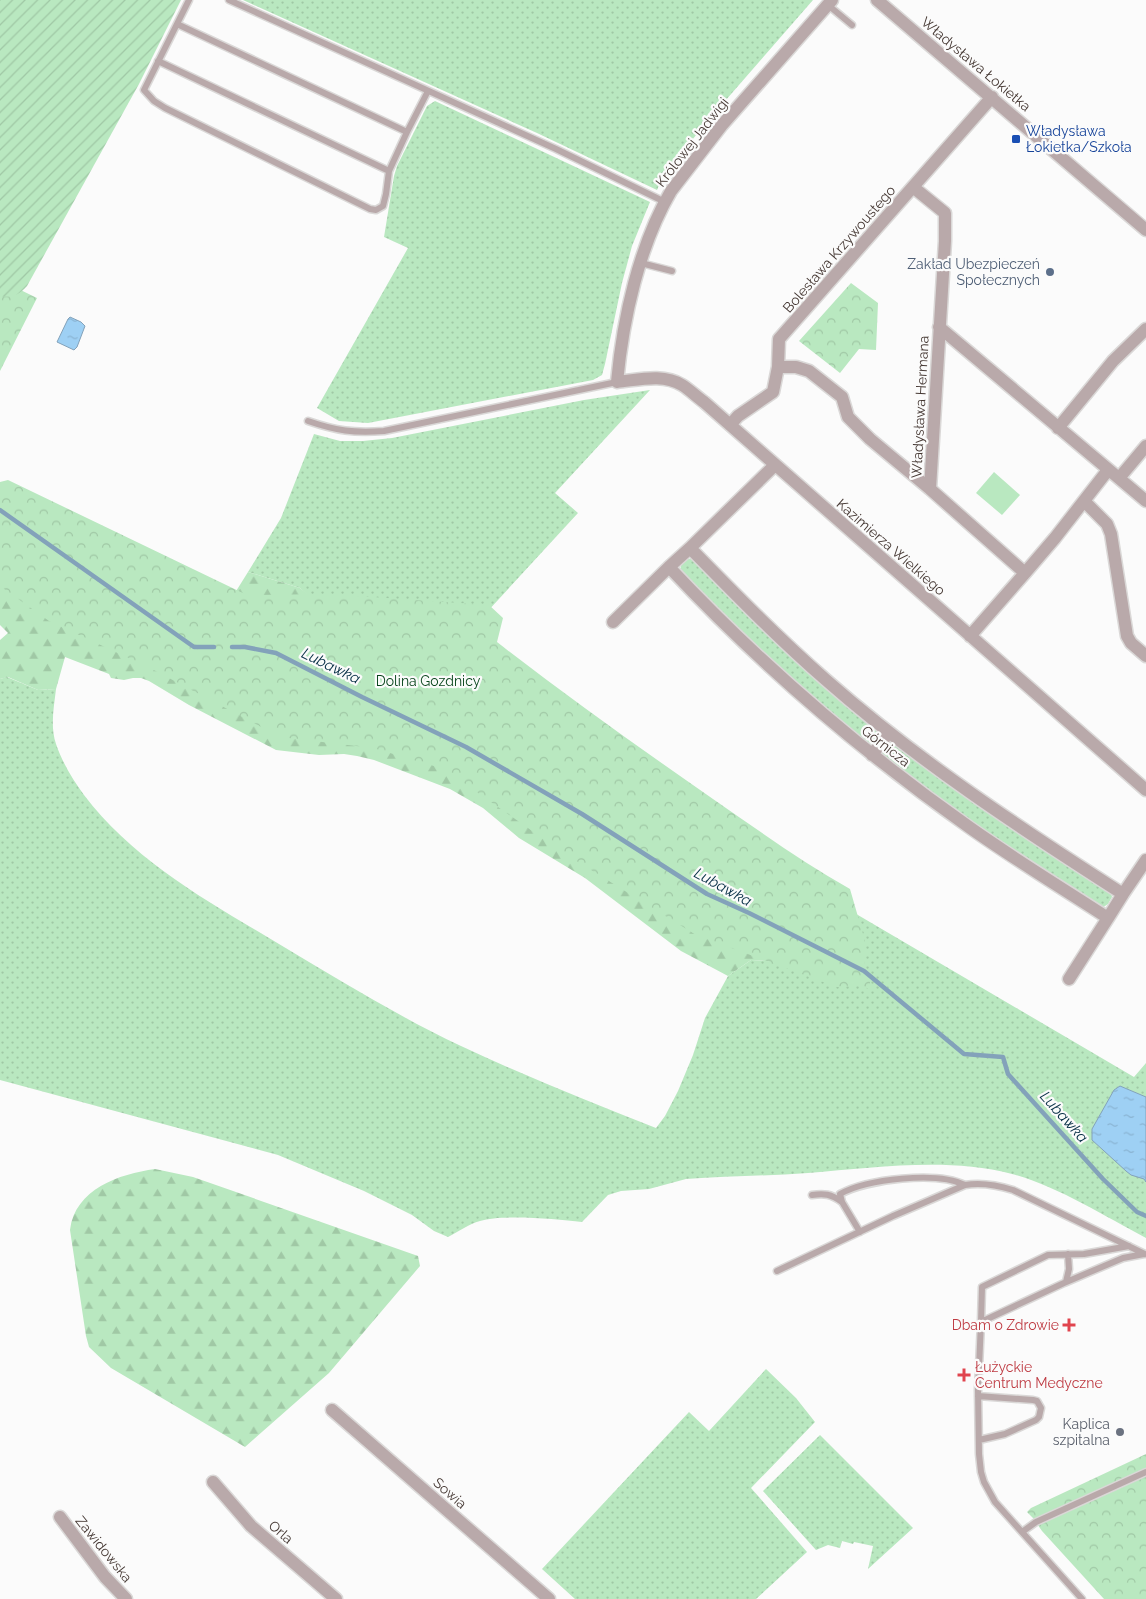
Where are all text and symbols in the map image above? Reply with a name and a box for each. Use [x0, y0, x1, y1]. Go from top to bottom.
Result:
street label: Władysława Łokietka [918, 14, 1034, 114]
street label: Królowej Jadwigi [652, 94, 732, 190]
place label: Władysława Łokietka/Szkoła [1026, 123, 1132, 155]
marker: Władysława Łokietka/Szkoła [1010, 133, 1022, 145]
street label: Bolesława Krzywoustego [779, 182, 899, 316]
place label: Zakład Ubezpieczeń Społecznych [907, 256, 1040, 288]
marker: Zakład Ubezpieczeń Społecznych [1044, 266, 1056, 278]
street label: Władysława Hermana [908, 335, 932, 479]
street label: Kazimierza Wielkiego [833, 495, 949, 599]
water label: Lubawka [299, 644, 363, 688]
park label: Dolina Gozdnicy [376, 673, 481, 689]
street label: Górnicza [859, 722, 913, 770]
water label: Lubawka [691, 864, 755, 910]
water label: Lubawka [1036, 1088, 1092, 1146]
place label: Dbam o Zdrowie [952, 1317, 1059, 1333]
marker: Dbam o Zdrowie [1063, 1319, 1075, 1331]
place label: Łużyckie Centrum Medyczne [975, 1359, 1103, 1391]
marker: Łużyckie Centrum Medyczne [957, 1368, 971, 1382]
place label: Kaplica szpitalna [1053, 1416, 1110, 1448]
marker: Kaplica szpitalna [1114, 1426, 1126, 1438]
street label: Sowia [430, 1474, 470, 1512]
street label: Zawidowska [72, 1513, 136, 1585]
street label: Orla [266, 1517, 296, 1547]

